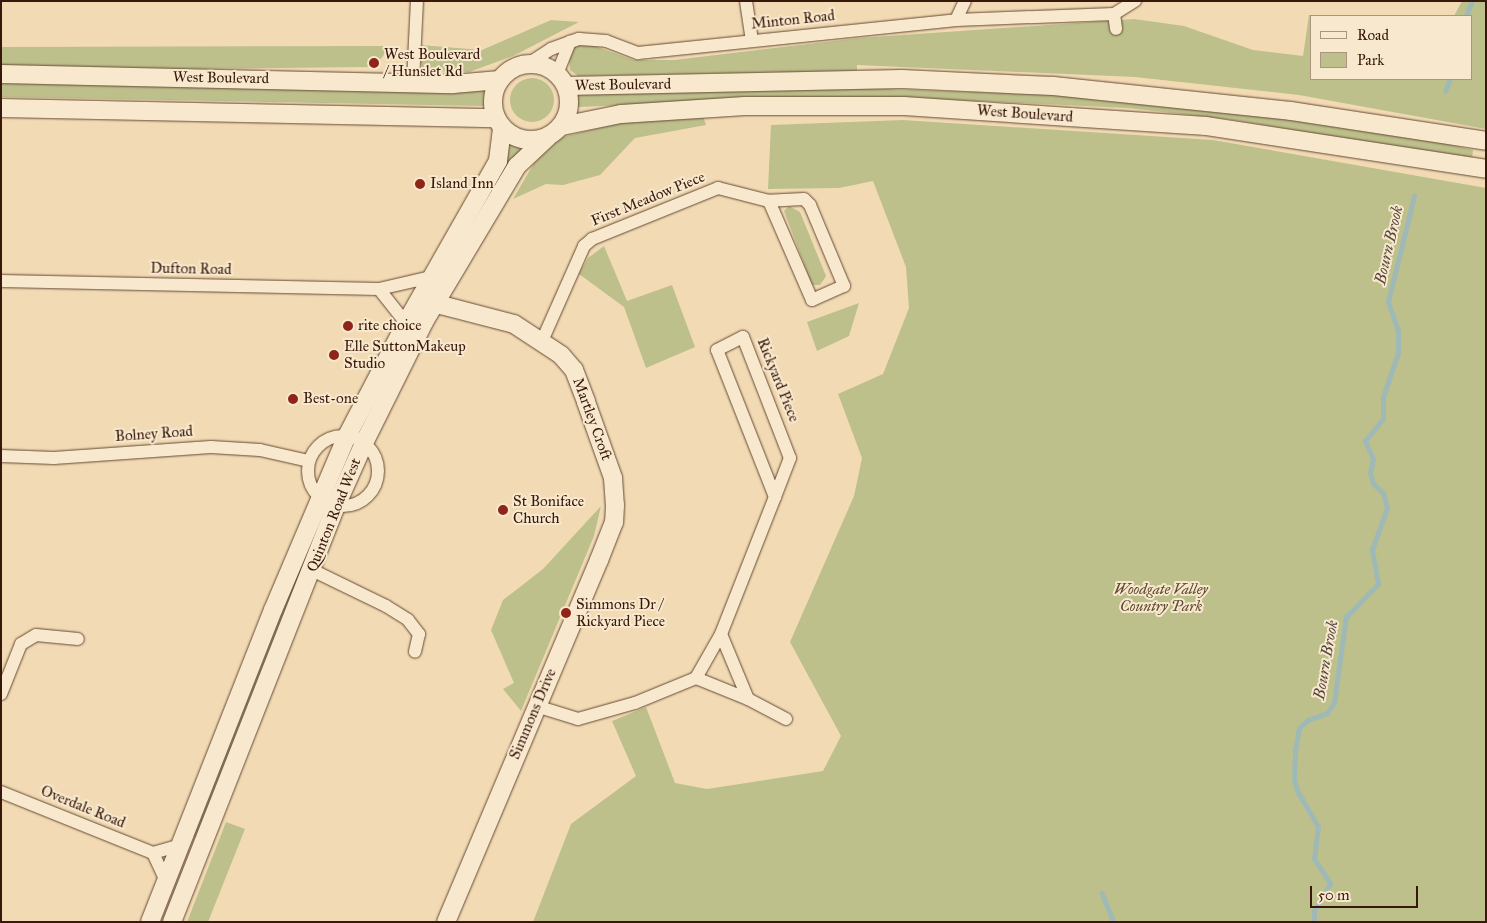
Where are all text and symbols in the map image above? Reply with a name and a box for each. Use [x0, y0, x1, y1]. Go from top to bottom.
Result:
street label: Minton Road [750, 7, 836, 33]
legend [1310, 15, 1472, 80]
text: Road [1357, 26, 1389, 44]
place label: West Boulevard / Hunslet Rd [384, 45, 480, 80]
text: Park [1357, 51, 1384, 69]
marker: West Boulevard / Hunslet Rd [368, 57, 380, 69]
street label: West Boulevard [173, 68, 269, 88]
street label: West Boulevard [575, 75, 671, 95]
street label: West Boulevard [976, 102, 1074, 126]
street label: First Meadow Piece [588, 168, 708, 230]
place label: Island Inn [430, 175, 494, 193]
marker: Island Inn [414, 178, 426, 190]
water label: Bourn Brook [1371, 204, 1407, 286]
street label: Dufton Road [150, 259, 232, 279]
place label: rite choice [358, 317, 421, 335]
marker: rite choice [342, 320, 354, 332]
street label: Rickyard Piece [753, 335, 803, 425]
place label: Elle SuttonMakeup Studio [344, 337, 466, 372]
marker: Elle SuttonMakeup Studio [328, 349, 340, 361]
street label: Martley Croft [569, 375, 615, 463]
place label: Best-one [303, 390, 358, 408]
marker: Best-one [287, 393, 299, 405]
street label: Bolney Road [114, 422, 194, 446]
street label: Quinton Road West [303, 456, 365, 574]
place label: St Boniface Church [513, 492, 584, 527]
marker: St Boniface Church [497, 504, 509, 516]
park label: Woodgate Valley Country Park [1114, 580, 1208, 615]
place label: Simmons Dr / Rickyard Piece [576, 595, 665, 630]
marker: Simmons Dr / Rickyard Piece [560, 607, 572, 619]
water label: Bourn Brook [1310, 619, 1342, 701]
street label: Simmons Drive [506, 666, 560, 762]
street label: Overdale Road [38, 782, 128, 832]
scale bar [1312, 876, 1420, 908]
text: 50 m [1318, 886, 1350, 904]

